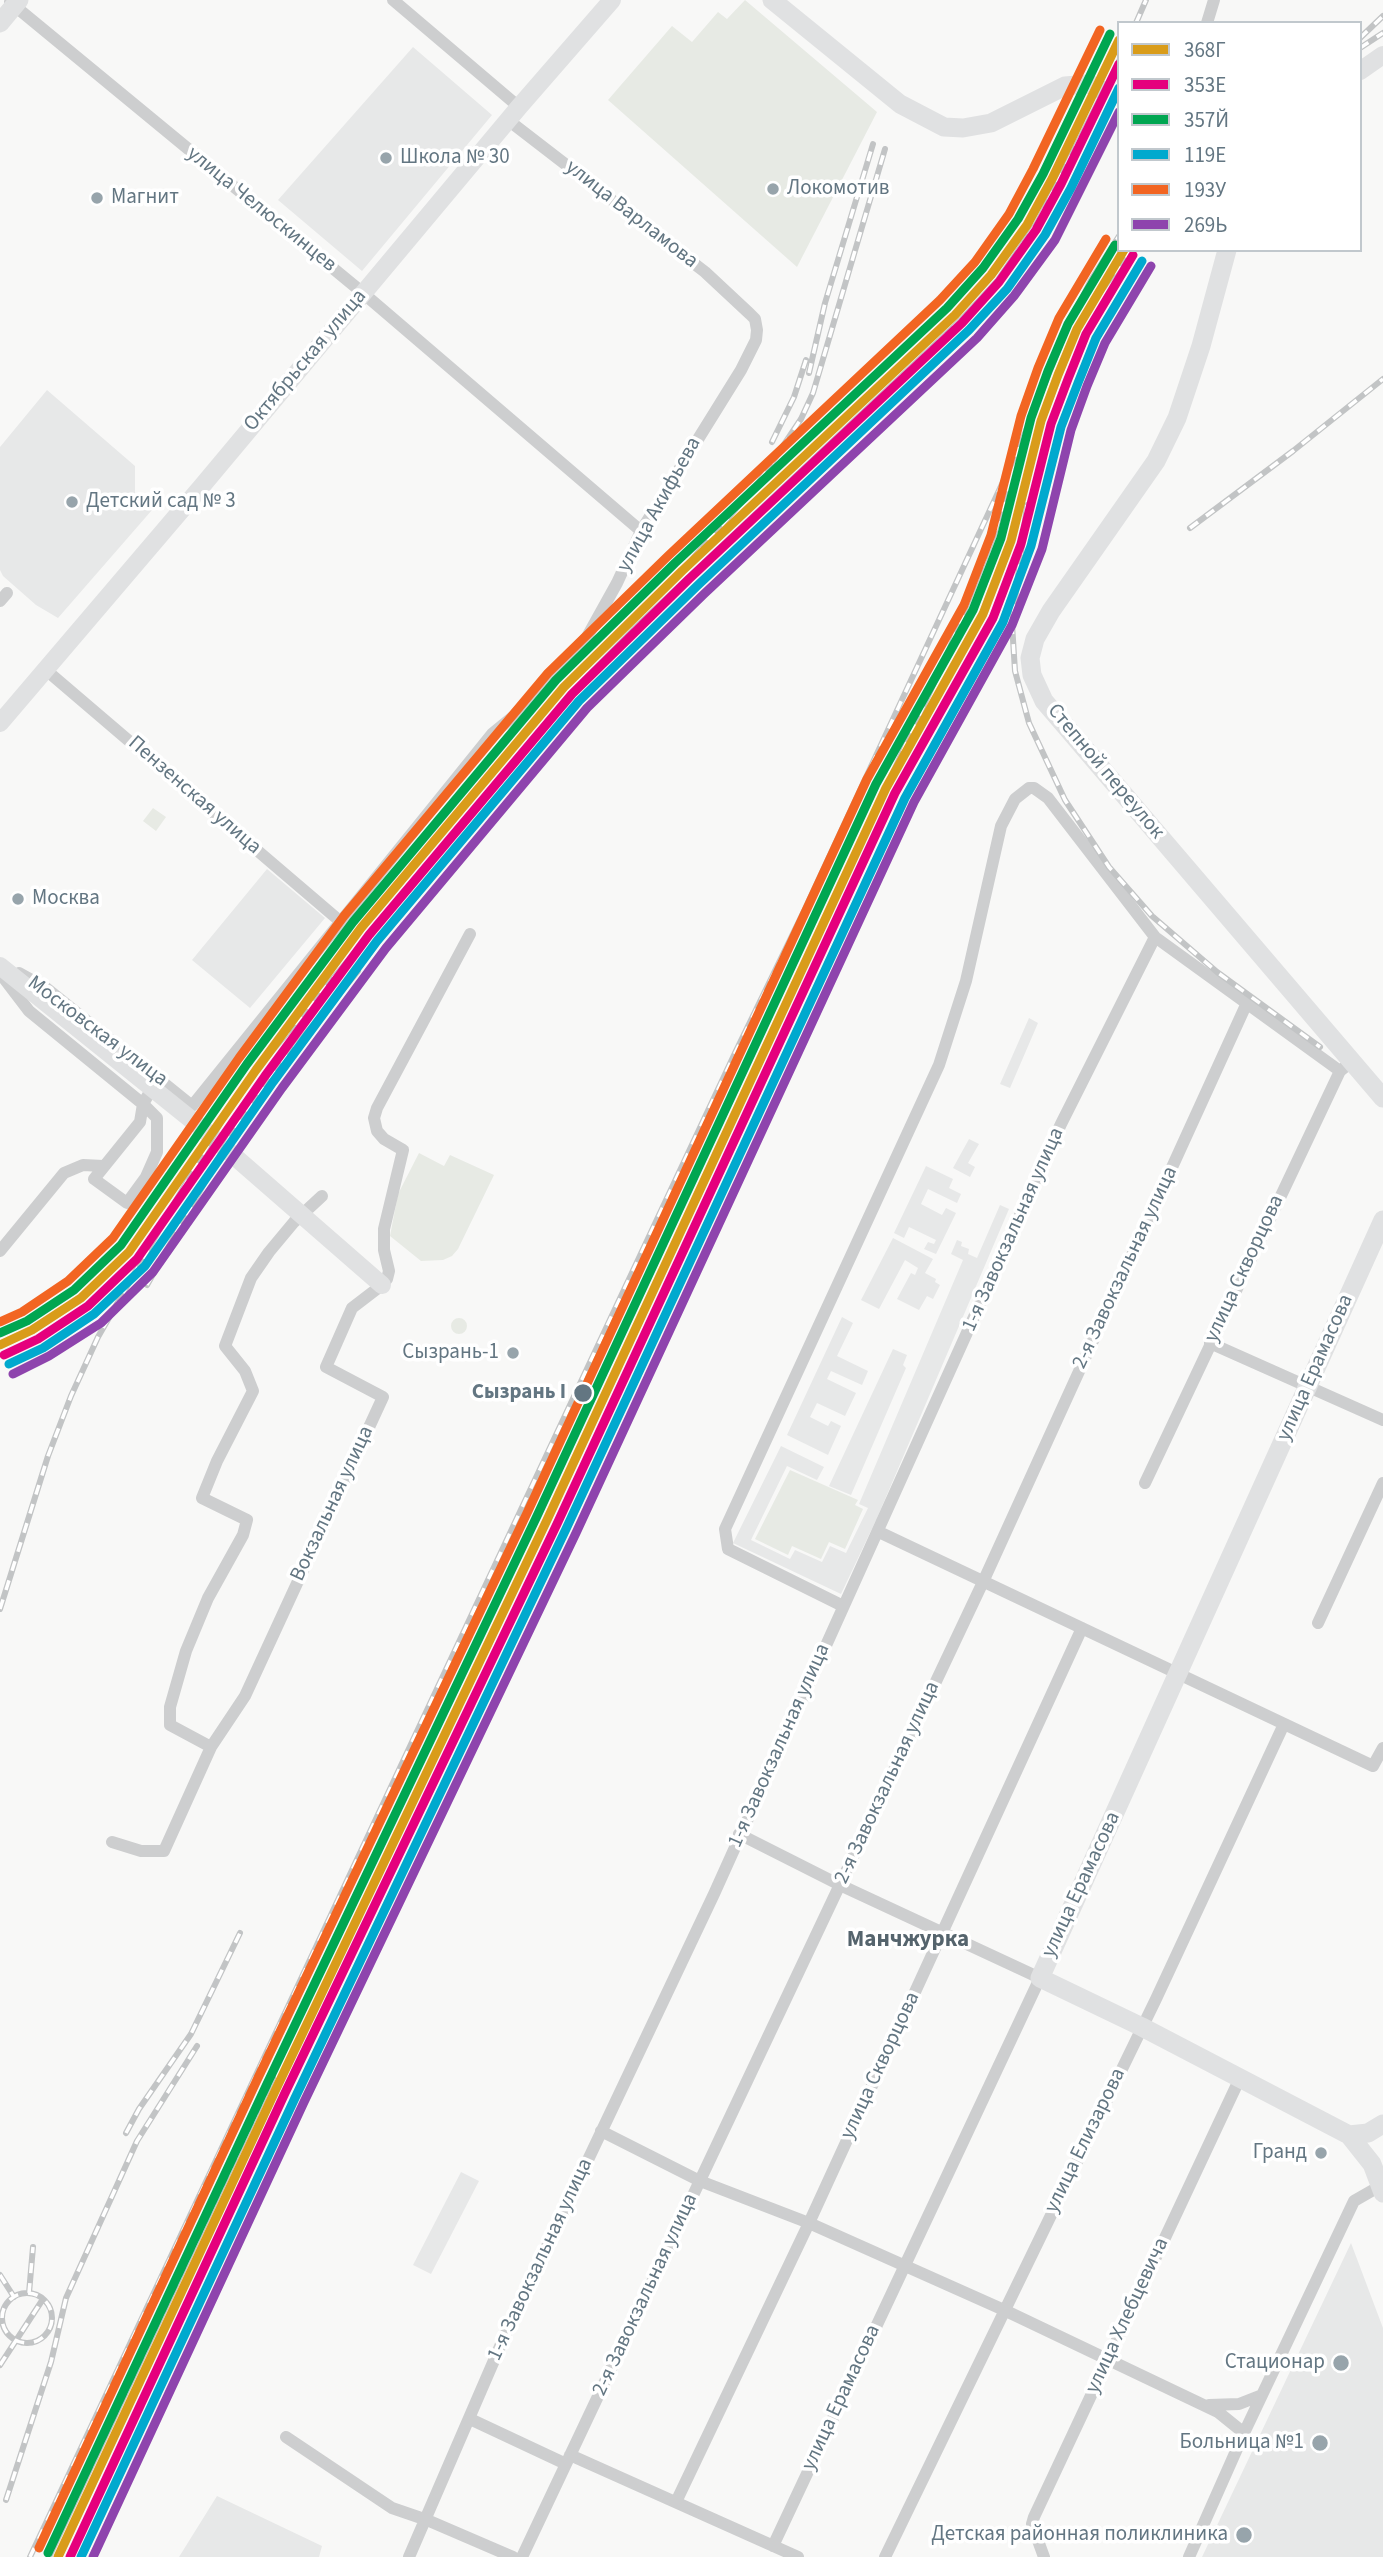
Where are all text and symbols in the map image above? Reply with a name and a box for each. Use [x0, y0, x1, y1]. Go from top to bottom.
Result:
legend [1117, 21, 1362, 252]
text: 368Г [1184, 35, 1226, 65]
text: 353Е [1184, 70, 1226, 100]
text: 357Й [1184, 105, 1229, 135]
text: 119Е [1184, 140, 1226, 170]
street label: улица Челюскинцев [181, 142, 341, 278]
place label: Школа № 30 [400, 145, 510, 171]
marker: Школа № 30 [378, 150, 394, 166]
street label: улица Варламова [560, 155, 702, 275]
text: 193У [1184, 175, 1226, 205]
place label: Локомотив [787, 176, 890, 202]
marker: Локомотив [765, 181, 781, 197]
place label: Магнит [111, 185, 179, 211]
marker: Магнит [89, 190, 105, 206]
text: 269Ь [1184, 210, 1228, 240]
street label: Октябрьская улица [239, 285, 373, 437]
street label: улица Акифьева [613, 433, 707, 577]
place label: Детский сад № 3 [86, 489, 236, 515]
marker: Детский сад № 3 [64, 494, 80, 510]
street label: Степной переулок [1041, 699, 1169, 845]
street label: Пензенская улица [122, 731, 266, 861]
place label: Москва [32, 886, 100, 912]
marker: Москва [10, 891, 26, 907]
street label: Московская улица [22, 971, 172, 1093]
street label: 1-я Завокзальная улица [958, 1124, 1070, 1336]
street label: 2-я Завокзальная улица [1068, 1163, 1184, 1373]
street label: улица Скворцова [1200, 1191, 1290, 1347]
street label: улица Ерамасова [1272, 1291, 1360, 1445]
place label: Сызрань-1 [402, 1340, 499, 1366]
marker: Сызрань-1 [505, 1345, 521, 1361]
place label: Сызрань I [472, 1380, 566, 1406]
marker: Сызрань I [572, 1382, 594, 1404]
street label: Вокзальная улица [286, 1422, 380, 1586]
street label: 1-я Завокзальная улица [724, 1640, 836, 1852]
street label: 2-я Завокзальная улица [830, 1678, 946, 1888]
street label: улица Ерамасова [1037, 1808, 1127, 1962]
district label: Манчжурка [847, 1927, 969, 1955]
street label: улица Скворцова [836, 1988, 926, 2144]
street label: улица Елизарова [1040, 2065, 1132, 2217]
place label: Гранд [1253, 2140, 1307, 2166]
marker: Гранд [1313, 2145, 1329, 2161]
street label: 1-я Завокзальная улица [483, 2155, 599, 2365]
street label: 2-я Завокзальная улица [588, 2190, 704, 2400]
street label: улица Хлебцевича [1081, 2234, 1175, 2398]
street label: улица Ерамасова [797, 2321, 887, 2475]
place label: Стационар [1225, 2350, 1325, 2376]
marker: Стационар [1331, 2353, 1351, 2373]
place label: Больница №1 [1180, 2430, 1304, 2456]
marker: Больница №1 [1310, 2433, 1330, 2453]
place label: Детская районная поликлиника [931, 2522, 1228, 2548]
marker: Детская районная поликлиника [1234, 2525, 1254, 2545]

